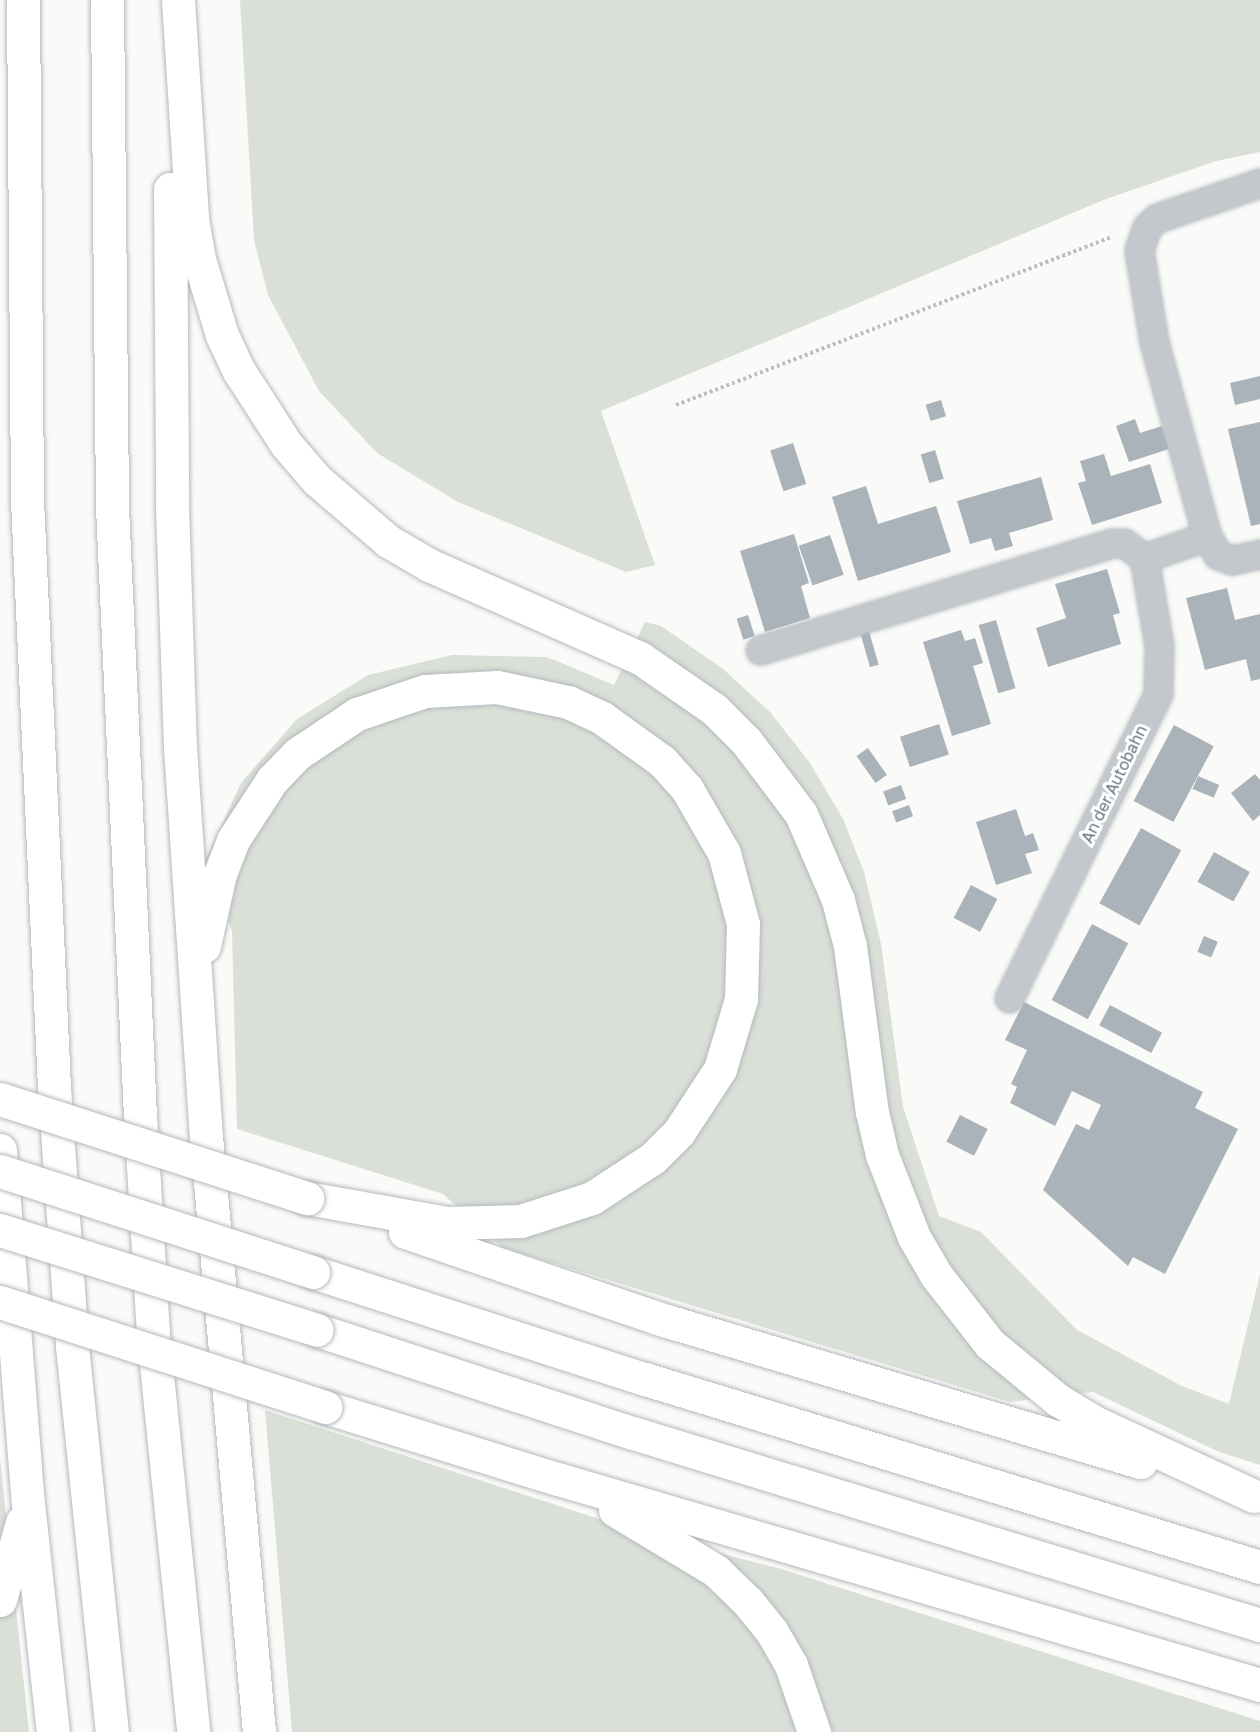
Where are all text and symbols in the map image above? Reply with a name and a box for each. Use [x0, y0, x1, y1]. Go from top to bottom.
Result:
street label: An der Autobahn [1077, 722, 1151, 846]

